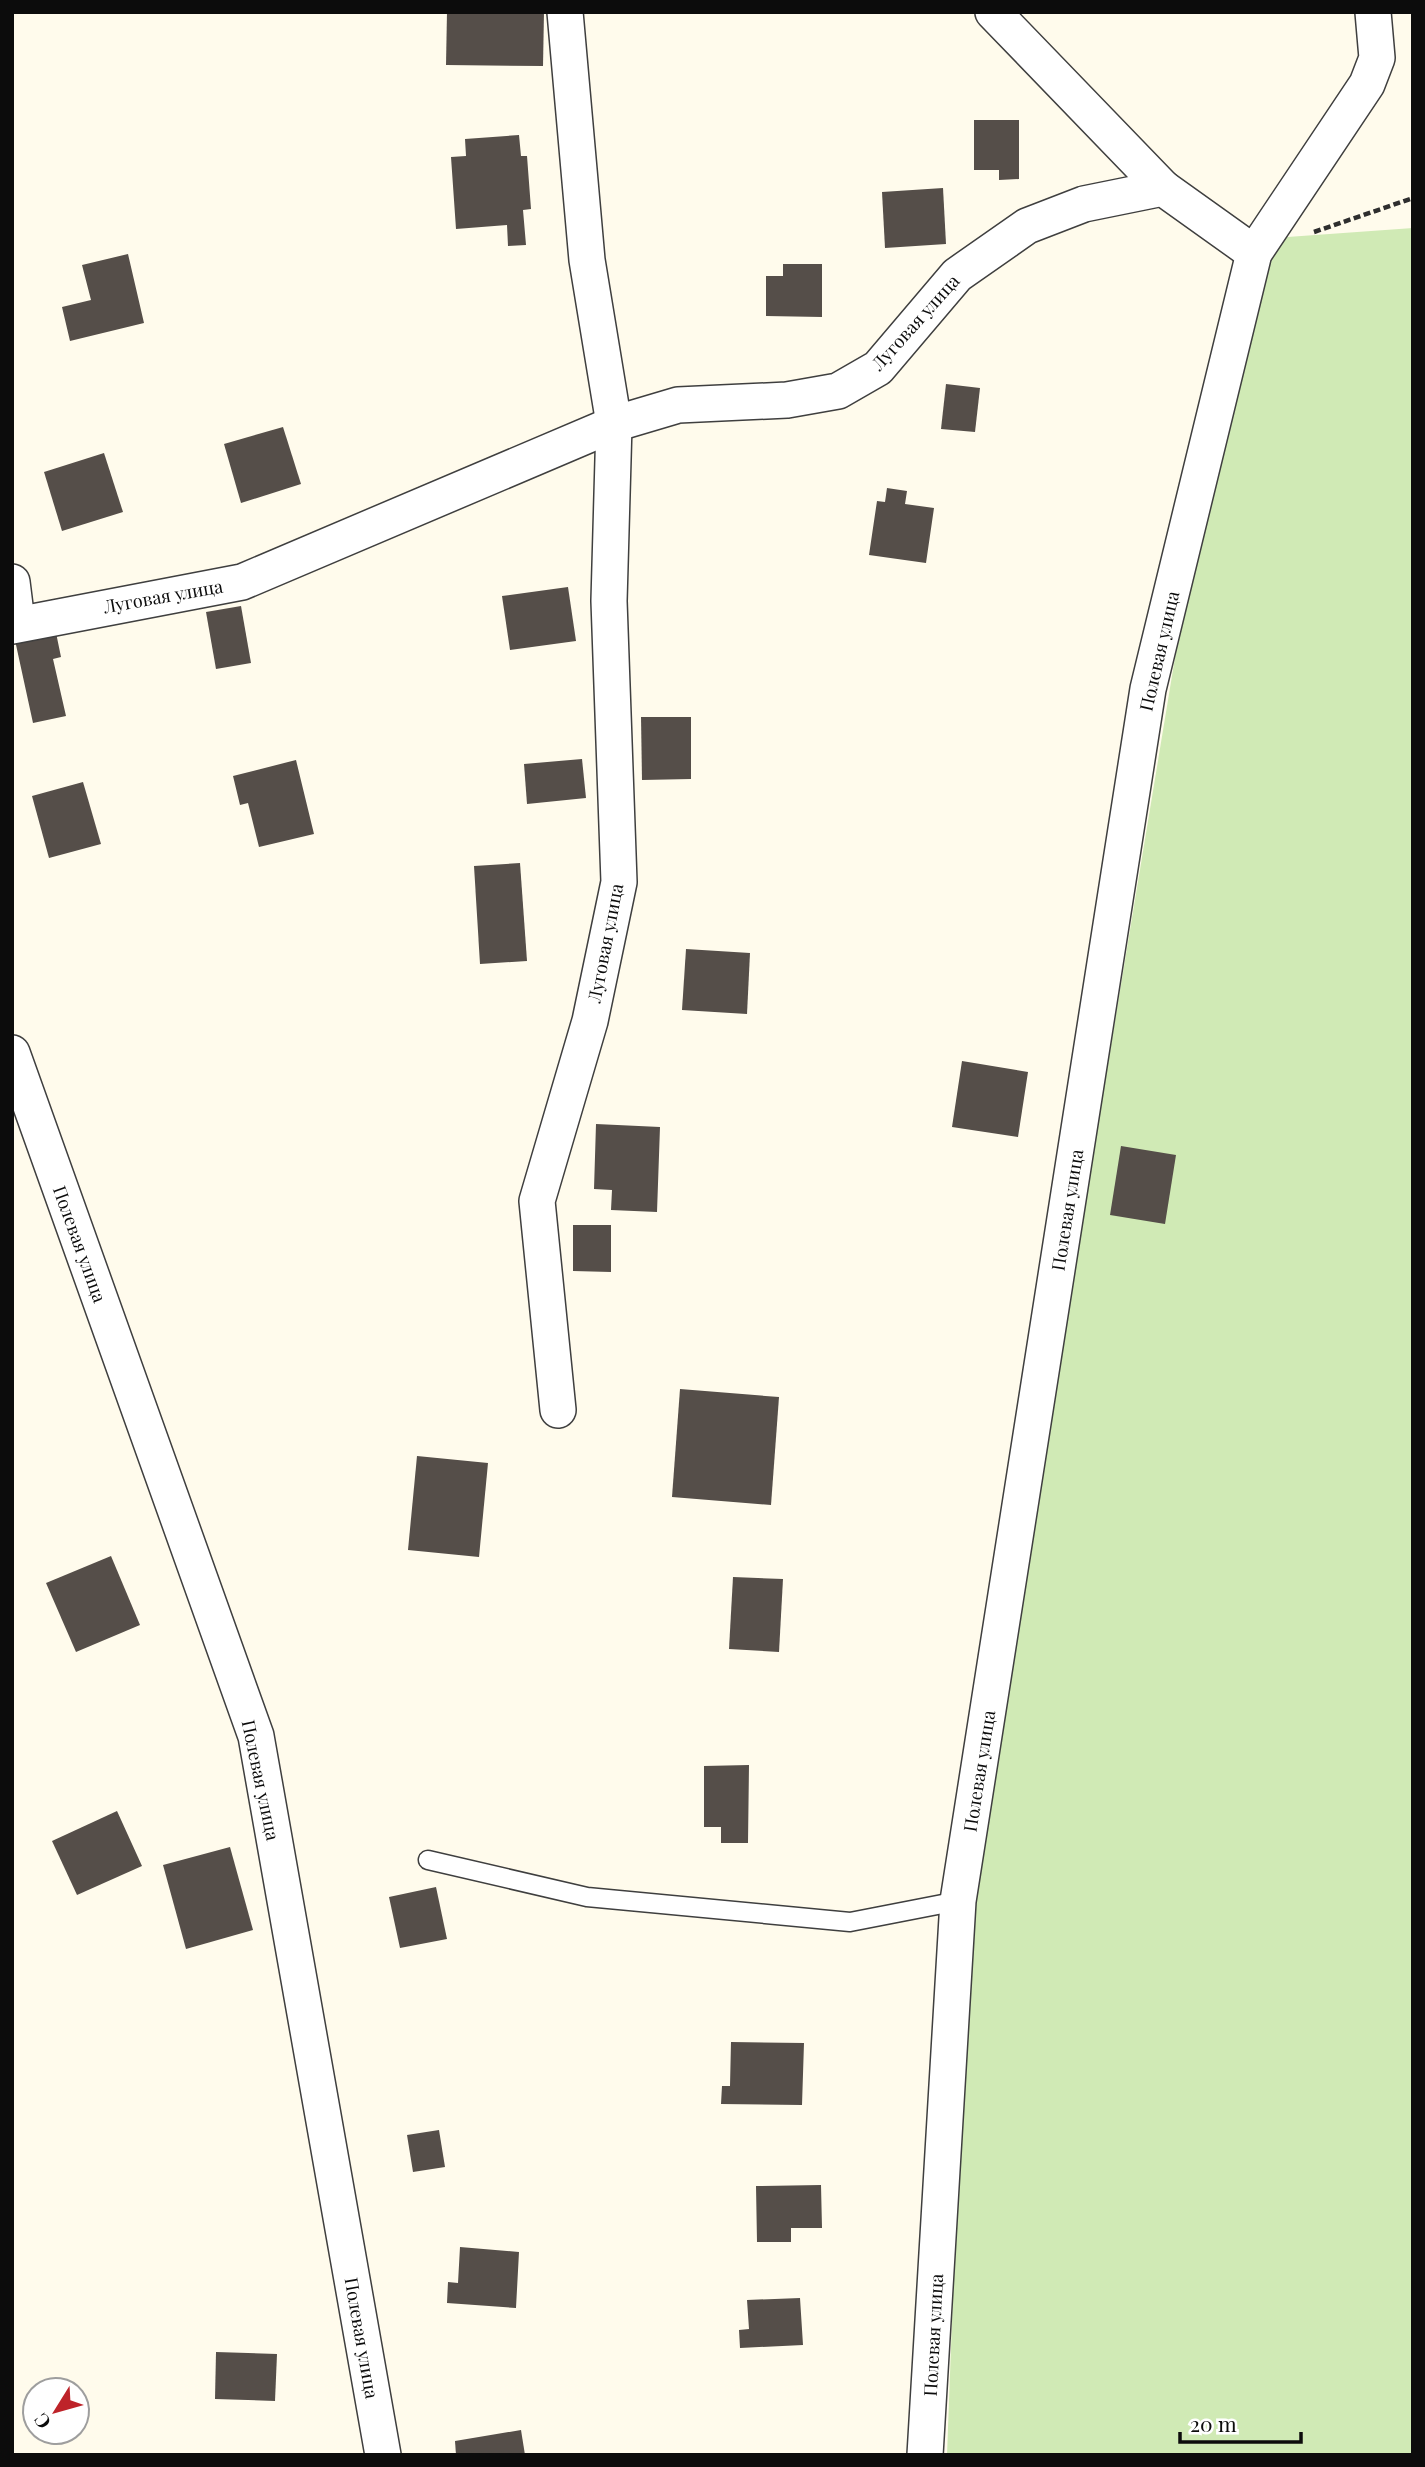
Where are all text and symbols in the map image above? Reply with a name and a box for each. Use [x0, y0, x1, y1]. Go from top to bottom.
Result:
street label: Луговая улица [865, 269, 964, 376]
street label: Луговая улица [100, 574, 225, 618]
street label: Полевая улица [1134, 588, 1185, 713]
street label: Луговая улица [581, 881, 628, 1006]
street label: Полевая улица [1046, 1147, 1088, 1272]
street label: Полевая улица [48, 1182, 112, 1306]
street label: Полевая улица [958, 1708, 1000, 1833]
street label: Полевая улица [237, 1717, 285, 1843]
street label: Полевая улица [918, 2273, 948, 2397]
street label: Полевая улица [340, 2275, 384, 2401]
north arrow [21, 2376, 91, 2446]
scale bar [1180, 2400, 1301, 2444]
text: С [27, 2409, 56, 2435]
text: 20 m [1190, 2409, 1237, 2437]

